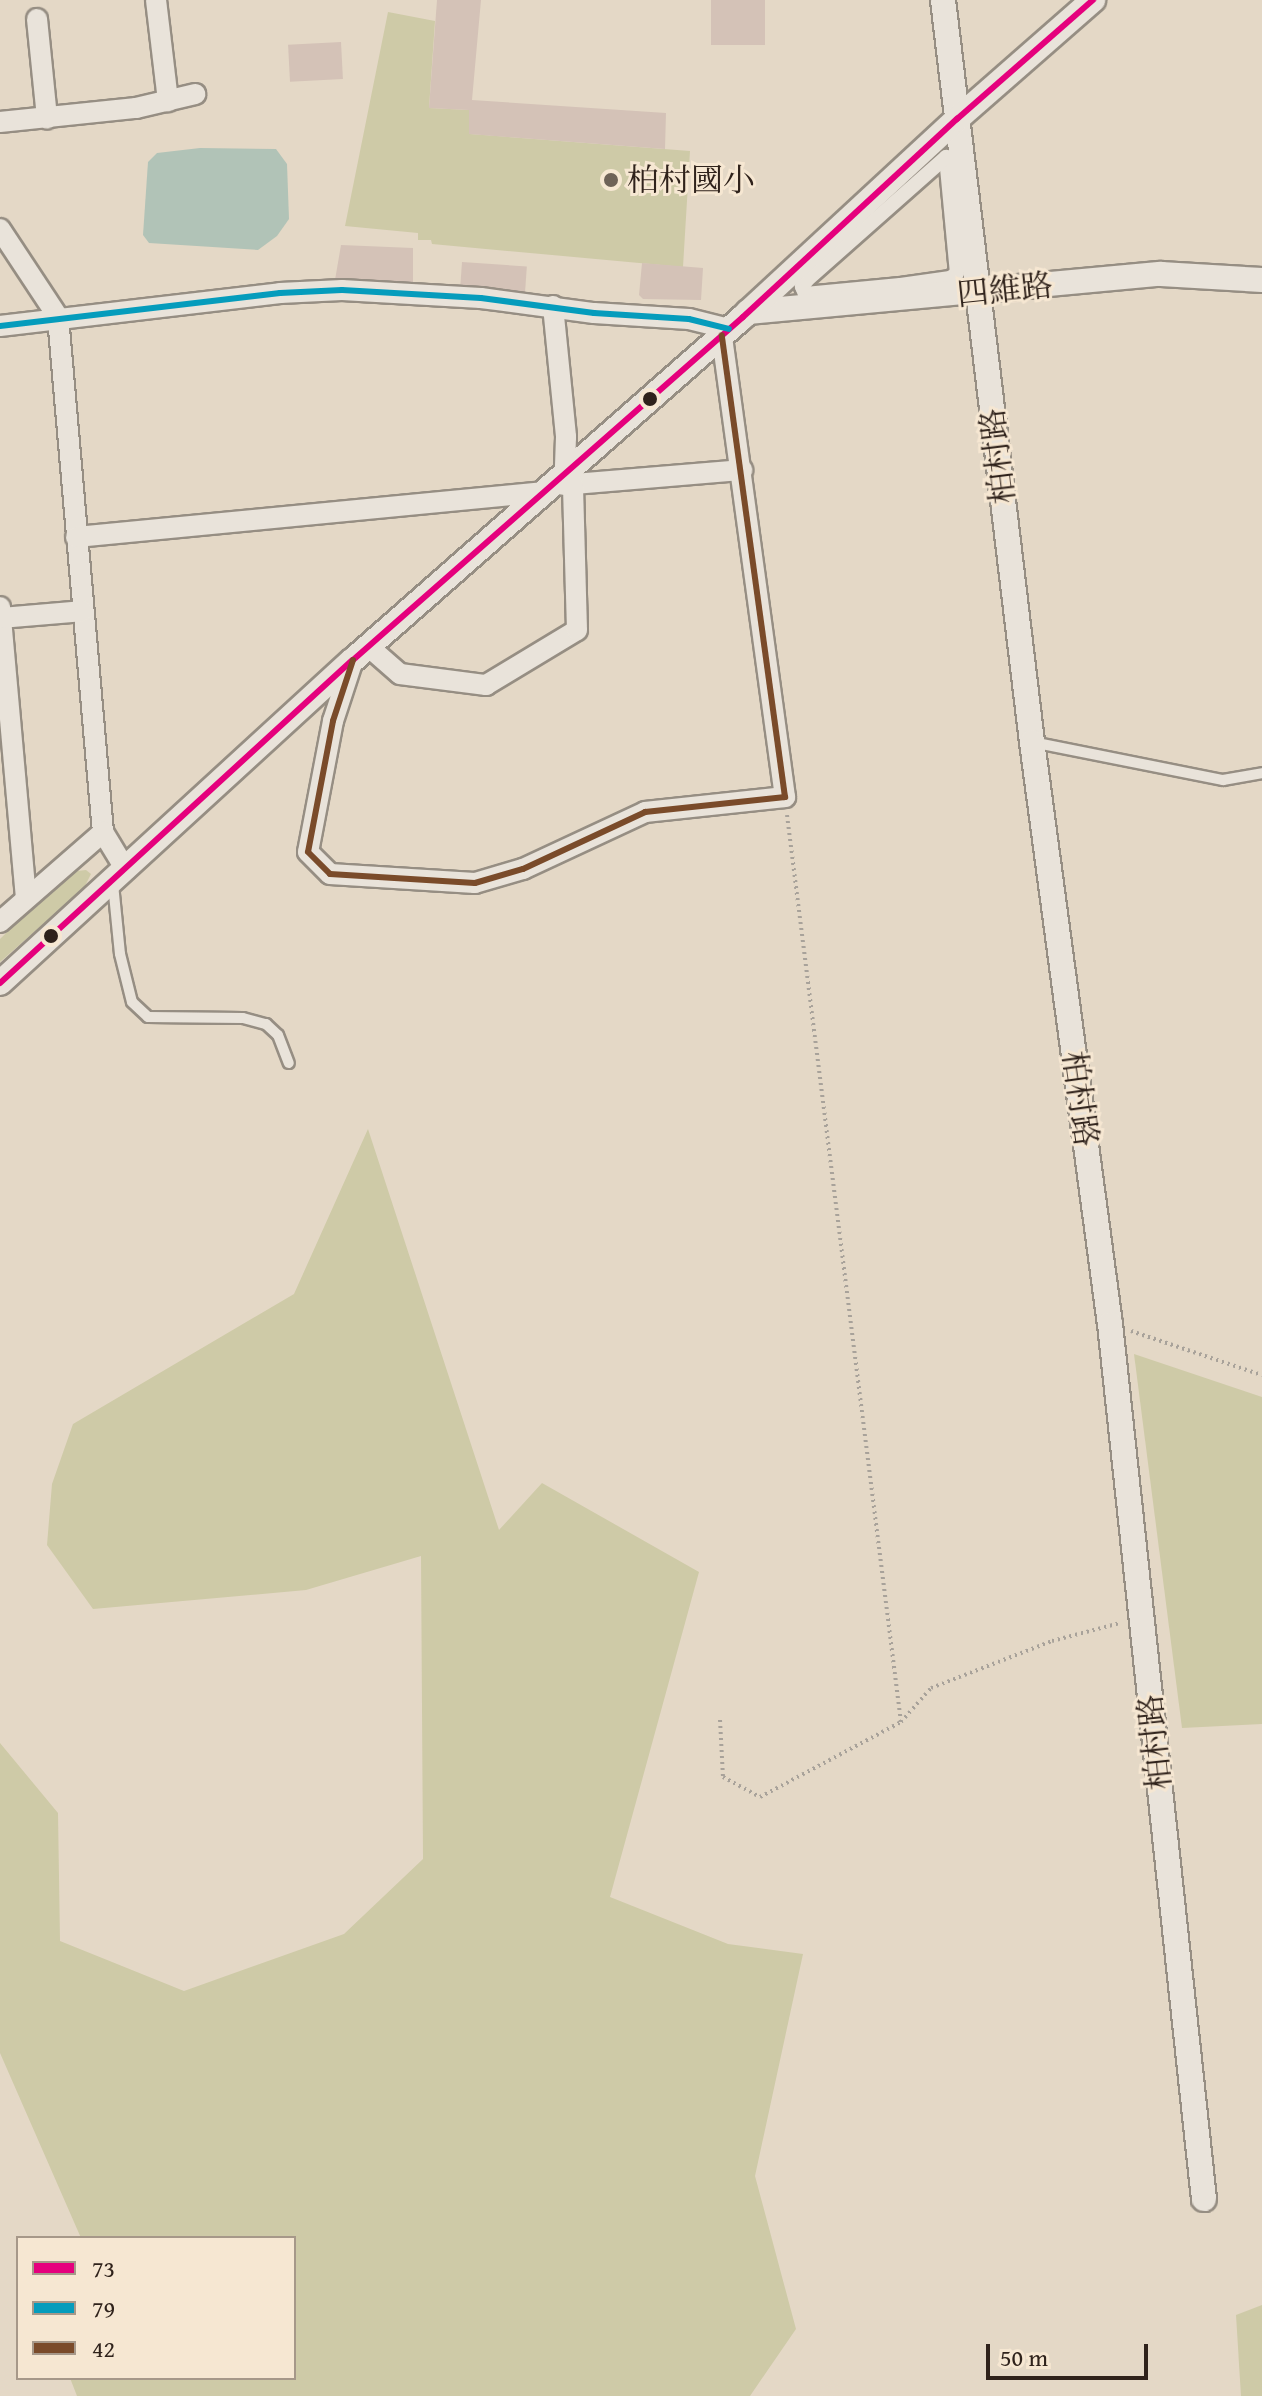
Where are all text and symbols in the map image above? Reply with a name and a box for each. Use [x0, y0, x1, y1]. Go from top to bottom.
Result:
place label: 柏村國小 [627, 161, 755, 199]
marker: 柏村國小 [602, 171, 620, 189]
street label: 四維路 [955, 266, 1055, 314]
unlabelled marker [642, 391, 658, 407]
street label: 柏村路 [973, 406, 1023, 506]
unlabelled marker [43, 928, 59, 944]
street label: 柏村路 [1054, 1049, 1106, 1149]
street label: 柏村路 [1131, 1692, 1179, 1792]
legend [16, 2236, 296, 2380]
text: 73 [92, 2251, 115, 2286]
text: 79 [92, 2291, 115, 2326]
scale bar [990, 2328, 1152, 2378]
text: 42 [92, 2331, 115, 2366]
text: 50 m [1000, 2340, 1048, 2375]

